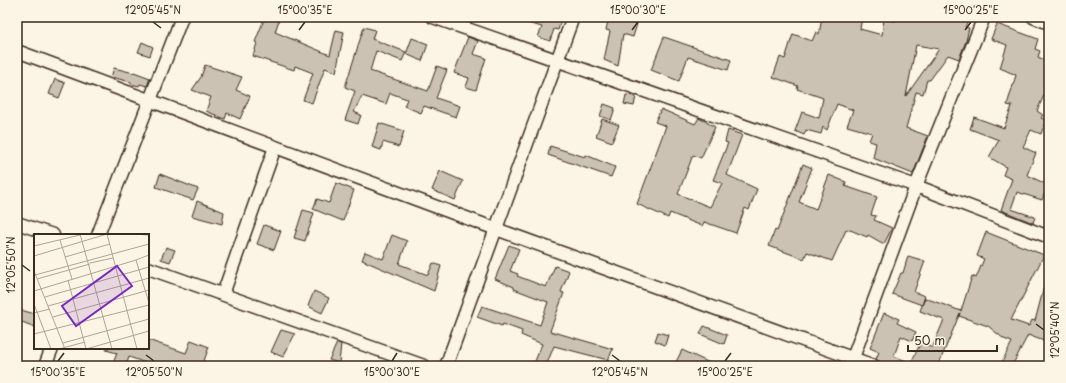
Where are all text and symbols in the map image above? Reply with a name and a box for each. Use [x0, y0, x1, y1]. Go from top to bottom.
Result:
text: 12°05'45"N [125, 2, 181, 17]
text: 15°00'35"E [277, 2, 333, 17]
text: 15°00'30"E [610, 2, 666, 17]
text: 15°00'25"E [943, 2, 999, 17]
inset map [34, 234, 149, 349]
text: 12°05'50"N [3, 236, 18, 293]
text: 12°05'40"N [1047, 301, 1062, 359]
scale bar [908, 327, 997, 353]
text: 50 m [914, 331, 945, 349]
text: 15°00'35"E [30, 364, 86, 379]
text: 12°05'50"N [126, 364, 183, 379]
text: 15°00'30"E [364, 364, 420, 379]
text: 12°05'45"N [592, 364, 648, 379]
text: 15°00'25"E [697, 364, 753, 379]

